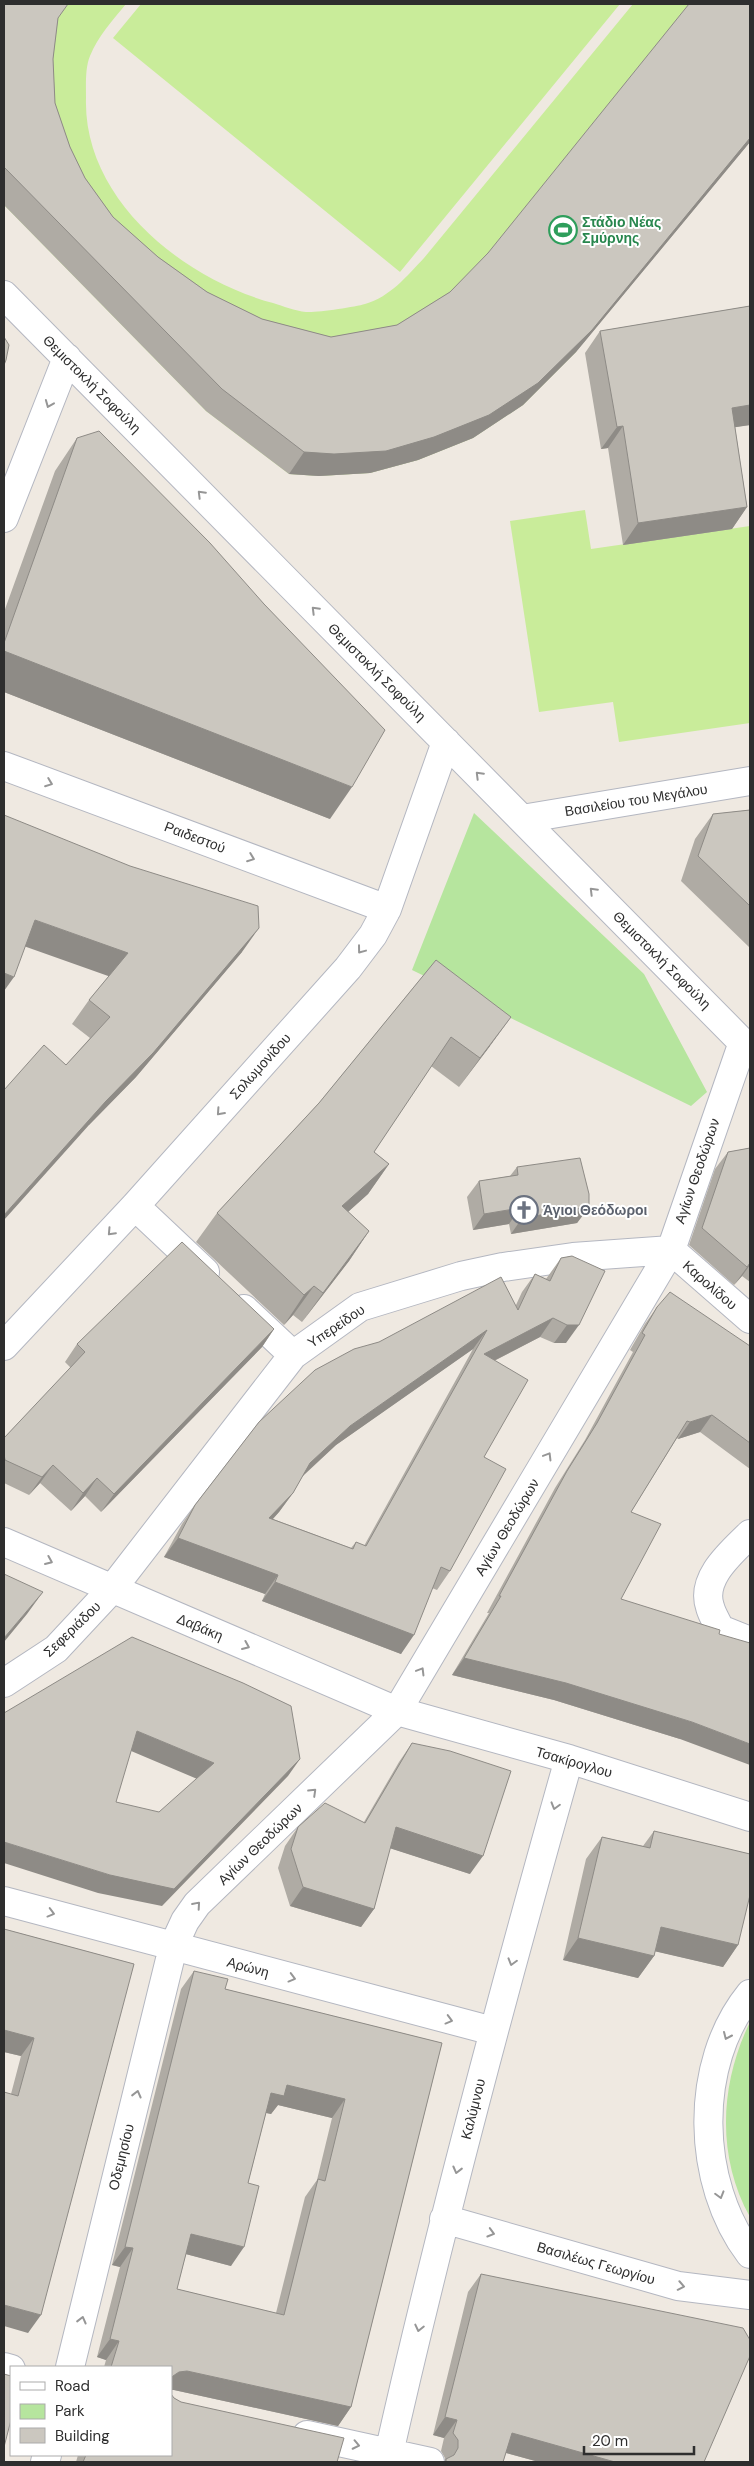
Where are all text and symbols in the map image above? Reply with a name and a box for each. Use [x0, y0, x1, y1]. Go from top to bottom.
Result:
place label: Στάδιο Νέας Σμύρνης [582, 213, 661, 247]
sports icon: Στάδιο Νέας Σμύρνης [548, 215, 578, 245]
street label: Θεμιστοκλή Σοφούλη [39, 331, 145, 437]
one-way arrow [45, 399, 55, 408]
one-way arrow [198, 491, 207, 500]
one-way arrow [312, 607, 321, 616]
street label: Θεμιστοκλή Σοφούλη [324, 619, 430, 725]
one-way arrow [476, 772, 485, 781]
one-way arrow [45, 777, 53, 787]
street label: Βασιλείου του Μεγάλου [563, 780, 709, 820]
street label: Ραιδεστού [162, 817, 228, 857]
one-way arrow [246, 852, 255, 862]
one-way arrow [590, 888, 599, 897]
street label: Θεμιστοκλή Σοφούλη [609, 907, 715, 1013]
one-way arrow [359, 944, 367, 953]
street label: Σολωμονίδου [226, 1029, 294, 1103]
one-way arrow [216, 1106, 225, 1115]
street label: Αγίων Θεοδώρων [671, 1116, 723, 1226]
church icon: Άγιοι Θεόδωροι [509, 1195, 539, 1225]
place label: Άγιοι Θεόδωροι [543, 1201, 648, 1219]
one-way arrow [108, 1227, 117, 1236]
street label: Καρολίδου [679, 1257, 741, 1313]
street label: Υπερείδου [304, 1300, 368, 1352]
one-way arrow [542, 1453, 552, 1462]
street label: Αγίων Θεοδώρων [471, 1475, 543, 1579]
one-way arrow [44, 1555, 53, 1566]
street label: Σεφεριάδου [40, 1597, 104, 1661]
street label: Δαβάκη [174, 1609, 226, 1645]
one-way arrow [241, 1640, 250, 1651]
one-way arrow [414, 1668, 424, 1677]
street label: Τσακίρογλου [534, 1742, 614, 1782]
one-way arrow [308, 1789, 317, 1798]
street label: Αγίων Θεοδώρων [214, 1799, 306, 1889]
one-way arrow [551, 1801, 561, 1809]
one-way arrow [192, 1902, 201, 1911]
one-way arrow [46, 1908, 54, 1918]
street label: Αρώνη [225, 1953, 271, 1981]
one-way arrow [507, 1958, 517, 1966]
one-way arrow [288, 1973, 296, 1983]
one-way arrow [445, 2014, 454, 2025]
one-way arrow [722, 2031, 733, 2040]
street label: Καλύμνου [457, 2077, 489, 2141]
one-way arrow [131, 2089, 142, 2098]
street label: Οδεμησίου [104, 2122, 138, 2192]
one-way arrow [452, 2166, 463, 2175]
one-way arrow [715, 2190, 725, 2198]
one-way arrow [487, 2227, 495, 2237]
street label: Βασιλέως Γεωργίου [535, 2238, 657, 2288]
one-way arrow [677, 2281, 686, 2291]
one-way arrow [76, 2315, 87, 2324]
one-way arrow [414, 2324, 425, 2333]
legend [10, 2366, 172, 2456]
text: Road [55, 2376, 90, 2396]
text: Park [55, 2401, 85, 2421]
scale bar [584, 2424, 694, 2456]
text: Building [55, 2426, 110, 2446]
text: 20 m [592, 2431, 628, 2451]
one-way arrow [351, 2439, 360, 2450]

